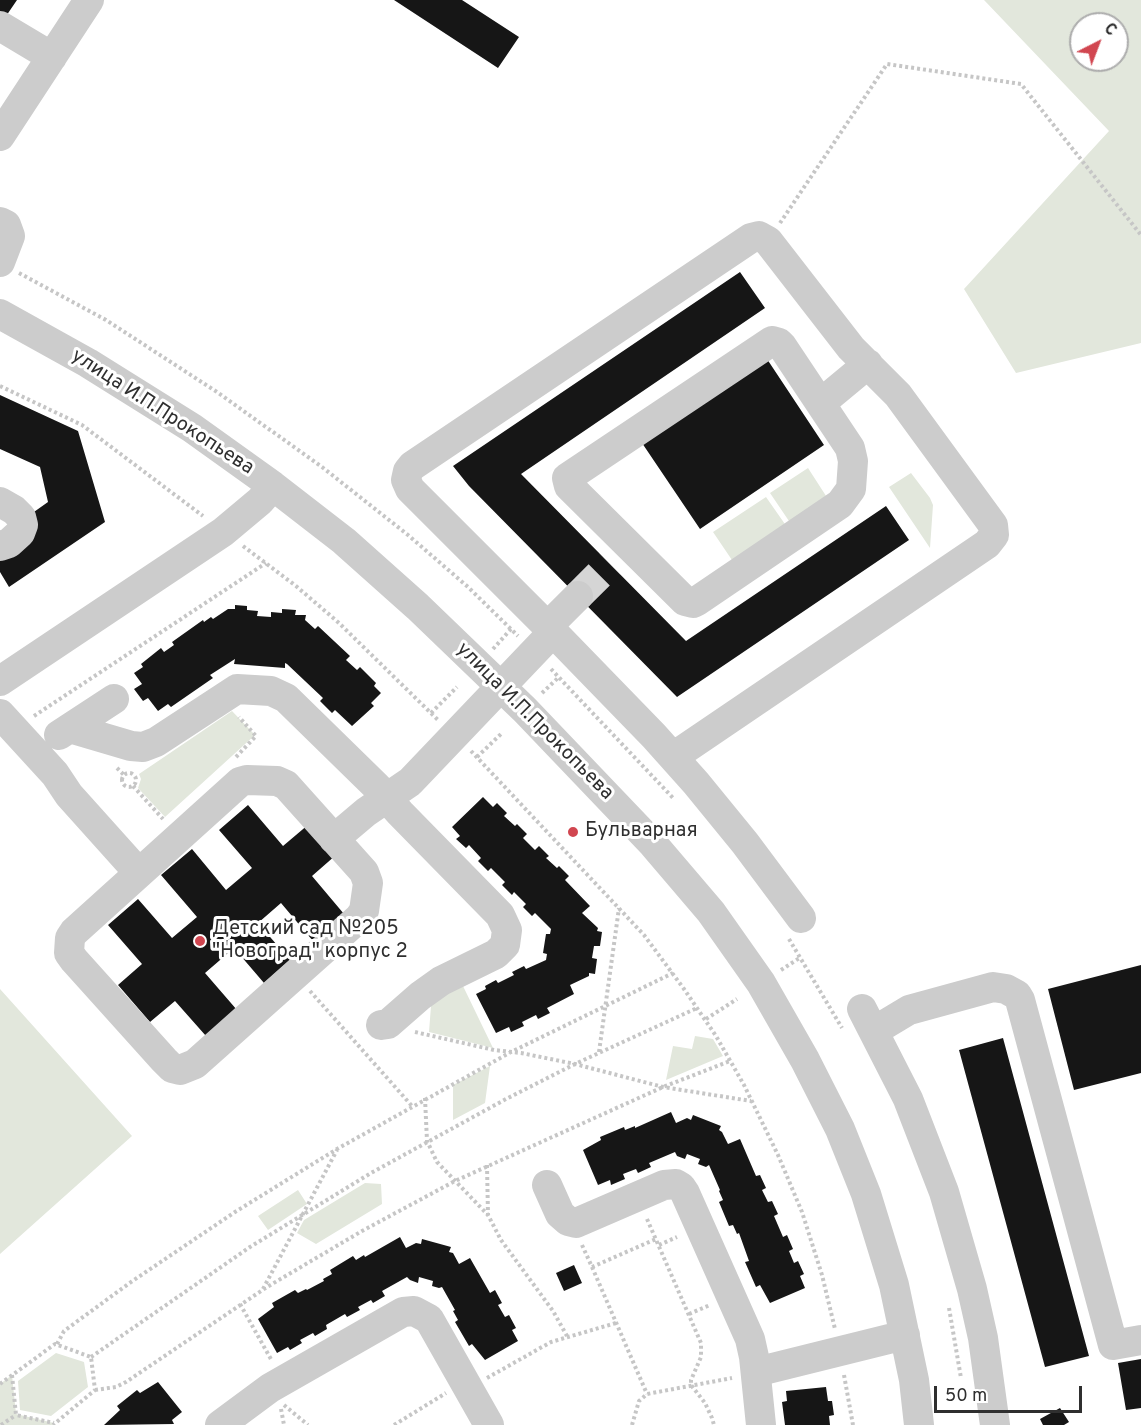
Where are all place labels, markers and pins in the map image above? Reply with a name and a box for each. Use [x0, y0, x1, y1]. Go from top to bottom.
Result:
place label: Бульварная [585, 820, 698, 844]
marker: Бульварная [566, 825, 580, 839]
place label: Детский сад №205 "Новоград" корпус 2 [212, 918, 408, 965]
marker: Детский сад №205 "Новоград" корпус 2 [193, 934, 207, 948]

